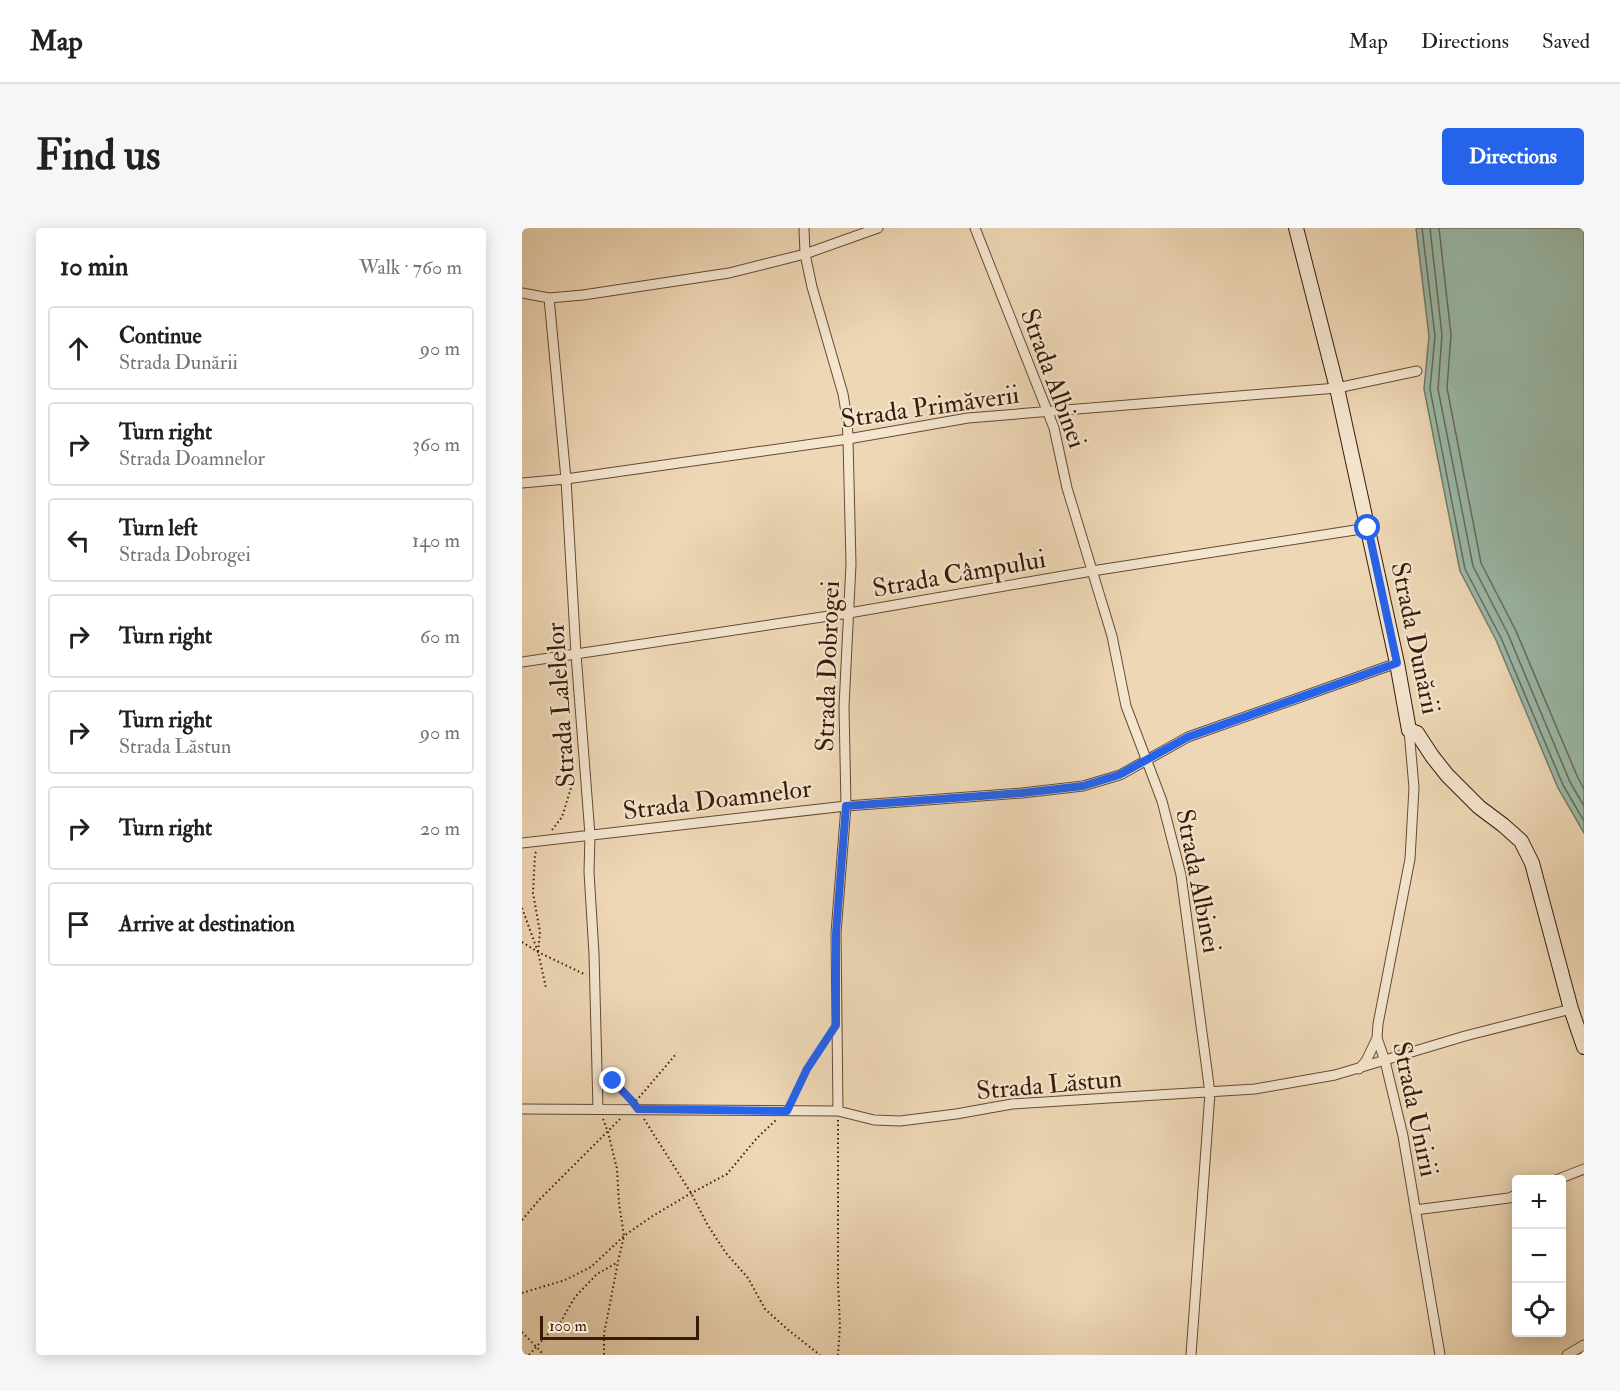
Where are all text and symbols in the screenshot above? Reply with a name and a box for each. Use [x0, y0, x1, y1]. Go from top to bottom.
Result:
text: Map [30, 24, 83, 59]
text: Map [1348, 28, 1388, 55]
text: Directions [1421, 28, 1509, 55]
text: Saved [1542, 28, 1590, 55]
button: Directions [1442, 128, 1584, 185]
text: Find us [36, 130, 160, 182]
text: 10 min [60, 251, 128, 283]
text: Walk · 760 m [359, 255, 462, 280]
street label: Strada Albinei [1013, 304, 1093, 453]
text: Continue [119, 322, 202, 350]
icon: ahead [62, 332, 95, 365]
text: 90 m [420, 336, 460, 361]
text: Strada Dunării [119, 350, 238, 375]
street label: Strada Primăverii [839, 379, 1021, 435]
text: Turn right [119, 418, 212, 446]
icon: right [62, 428, 95, 461]
text: 360 m [412, 432, 460, 457]
text: Strada Doamnelor [119, 446, 265, 471]
text: Turn left [119, 514, 198, 542]
route start [1354, 514, 1380, 540]
icon: left [62, 524, 95, 557]
text: 140 m [412, 528, 460, 553]
text: Strada Dobrogei [119, 542, 251, 567]
street label: Strada Câmpului [870, 543, 1049, 606]
street label: Strada Dunării [1383, 559, 1447, 717]
street label: Strada Dobrogei [809, 580, 847, 752]
icon: right [62, 620, 95, 653]
street label: Strada Lalelelor [539, 621, 583, 789]
text: Turn right [119, 622, 212, 650]
text: 60 m [420, 624, 460, 649]
text: Turn right [119, 706, 212, 734]
icon: right [62, 716, 95, 749]
text: 90 m [420, 720, 460, 745]
text: Strada Lăstun [119, 734, 231, 759]
street label: Strada Doamnelor [621, 773, 814, 827]
street label: Strada Albinei [1168, 806, 1228, 956]
icon: right [62, 812, 95, 845]
text: Turn right [119, 814, 212, 842]
text: 20 m [420, 816, 460, 841]
icon: arrive [62, 908, 95, 941]
text: Arrive at destination [119, 910, 295, 938]
street label: Strada Unirii [1385, 1039, 1445, 1180]
street label: Strada Lăstun [975, 1063, 1123, 1107]
route end [599, 1067, 625, 1093]
map controls [1512, 1175, 1566, 1337]
button: + [1512, 1175, 1566, 1229]
button: − [1512, 1229, 1566, 1283]
button: locate [1512, 1283, 1566, 1337]
scale bar [540, 1313, 699, 1340]
text: 100 m [549, 1316, 587, 1336]

